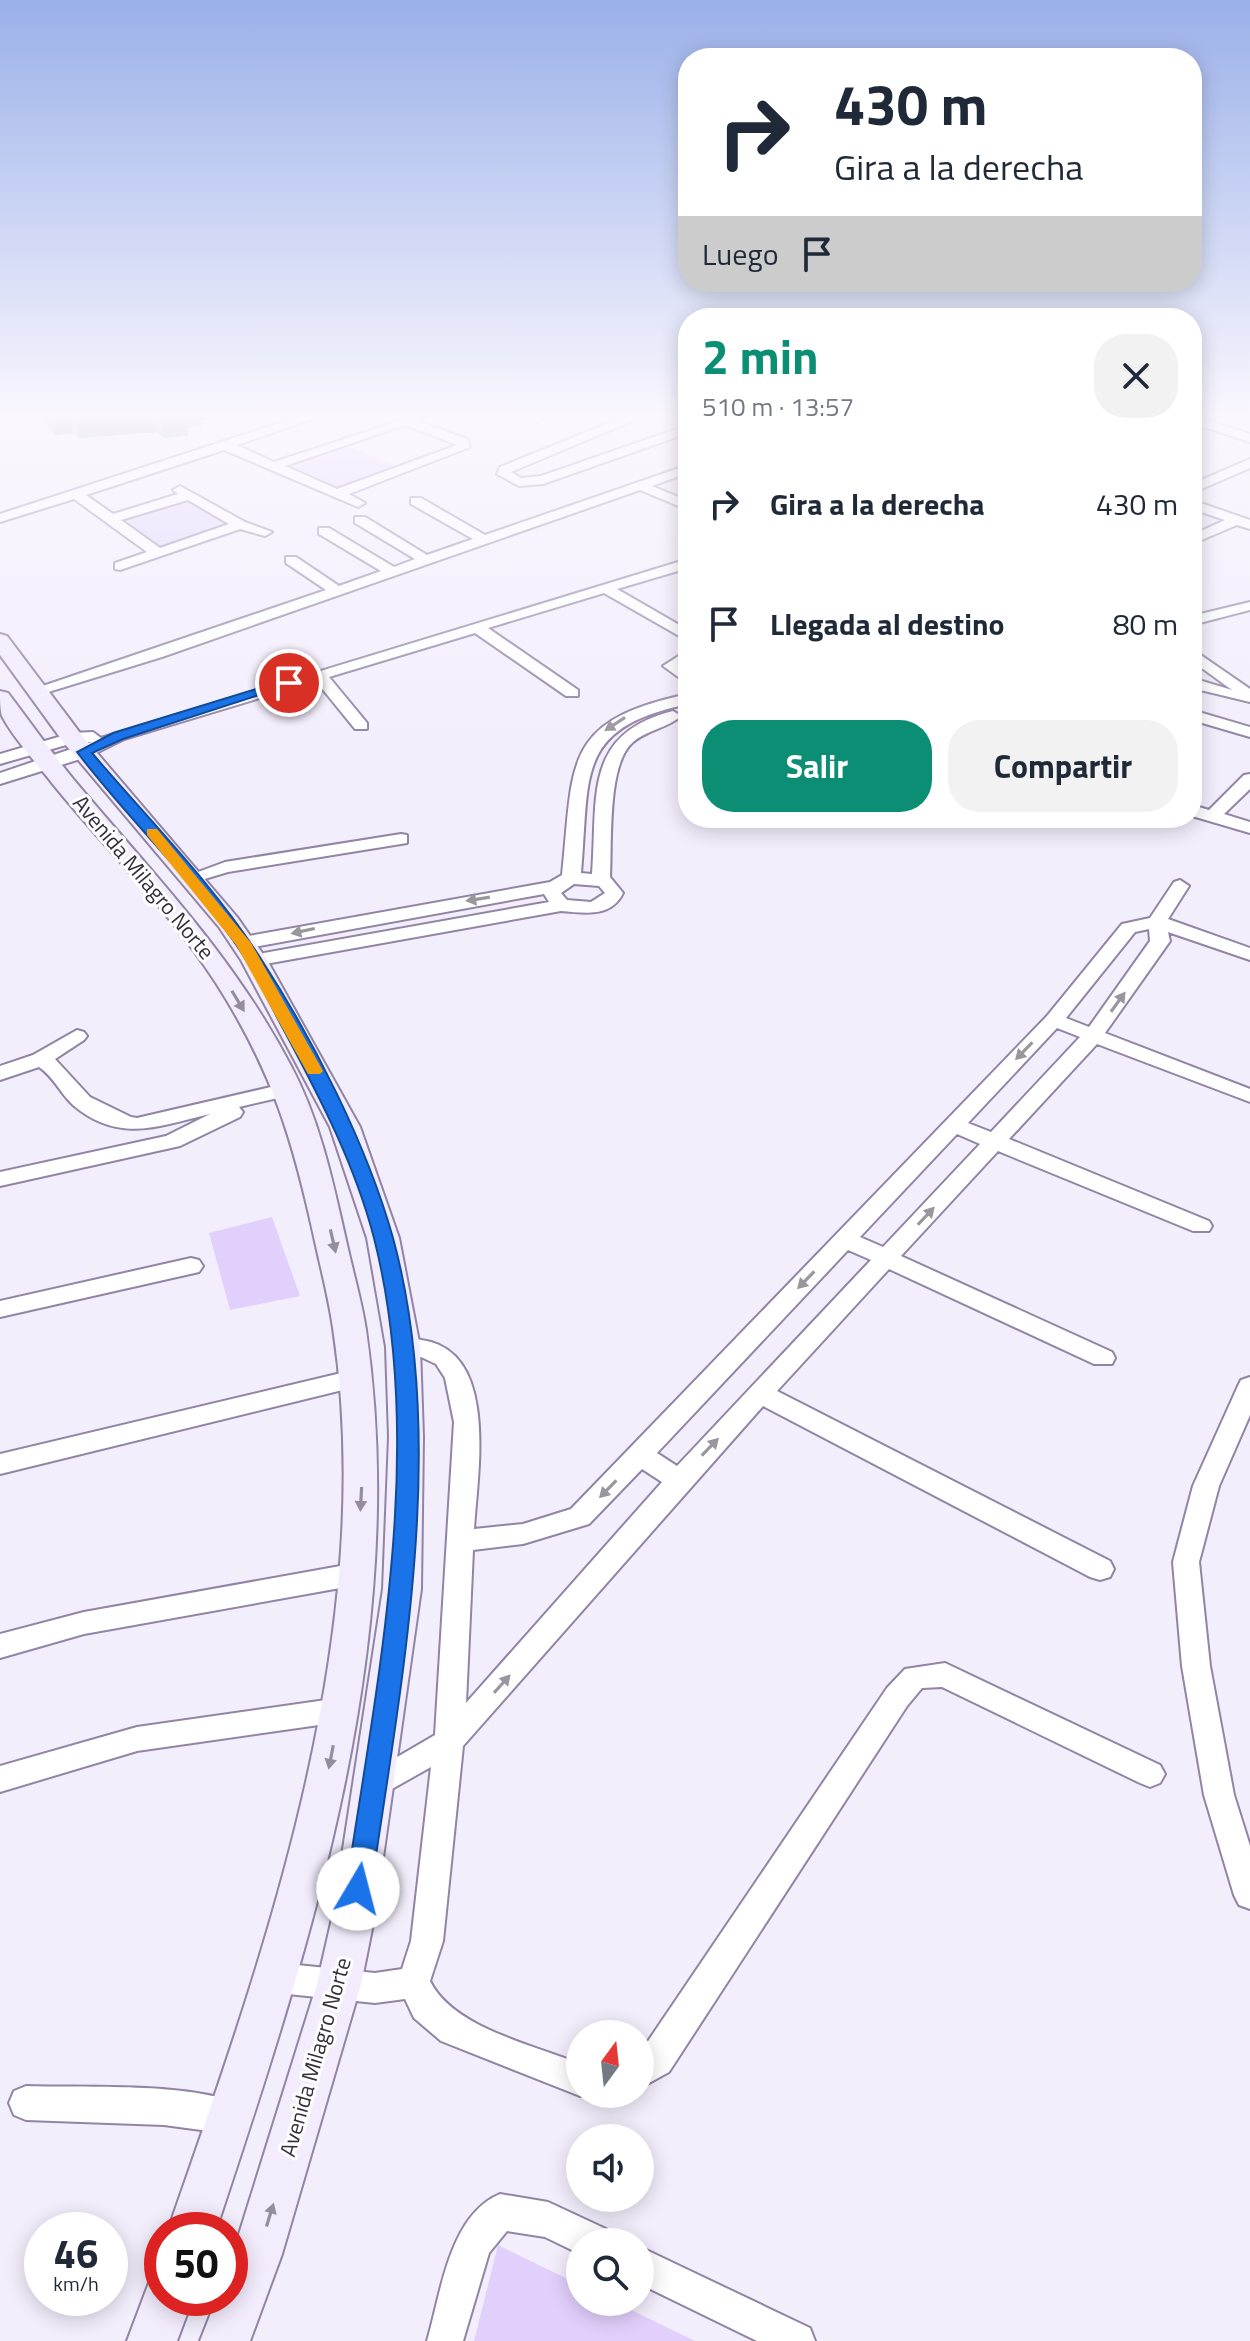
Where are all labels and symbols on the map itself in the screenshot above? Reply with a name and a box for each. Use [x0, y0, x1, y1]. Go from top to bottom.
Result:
pin [255, 649, 323, 717]
one-way arrow [604, 717, 626, 731]
street label: Avenida Milagro Norte [65, 787, 223, 967]
one-way arrow [465, 894, 490, 906]
one-way arrow [290, 925, 315, 938]
one-way arrow [231, 990, 245, 1012]
one-way arrow [1110, 991, 1126, 1012]
one-way arrow [1016, 1041, 1034, 1060]
one-way arrow [917, 1206, 935, 1225]
one-way arrow [327, 1229, 340, 1254]
one-way arrow [798, 1270, 816, 1289]
one-way arrow [701, 1438, 719, 1457]
one-way arrow [599, 1479, 617, 1498]
one-way arrow [355, 1487, 368, 1512]
one-way arrow [493, 1675, 510, 1695]
one-way arrow [324, 1744, 336, 1769]
position arrow [316, 1847, 400, 1931]
street label: Avenida Milagro Norte [270, 1953, 360, 2161]
north arrow [566, 2020, 654, 2108]
one-way arrow [264, 2202, 277, 2226]
speed limit sign: 50 [144, 2212, 248, 2316]

